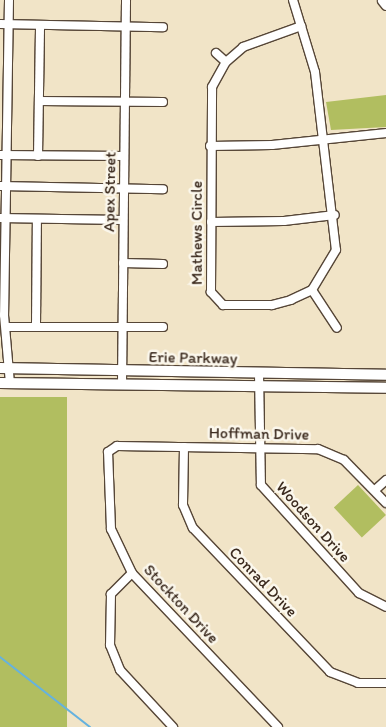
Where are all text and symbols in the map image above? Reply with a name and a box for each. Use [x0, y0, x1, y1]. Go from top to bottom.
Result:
street label: Apex Street [100, 152, 120, 232]
street label: Mathews Circle [187, 181, 207, 285]
street label: Erie Parkway [149, 348, 237, 368]
street label: Hoffman Drive [209, 424, 309, 444]
street label: Woodson Drive [272, 478, 354, 566]
street label: Conrad Drive [225, 543, 301, 621]
street label: Stockton Drive [140, 560, 222, 648]

